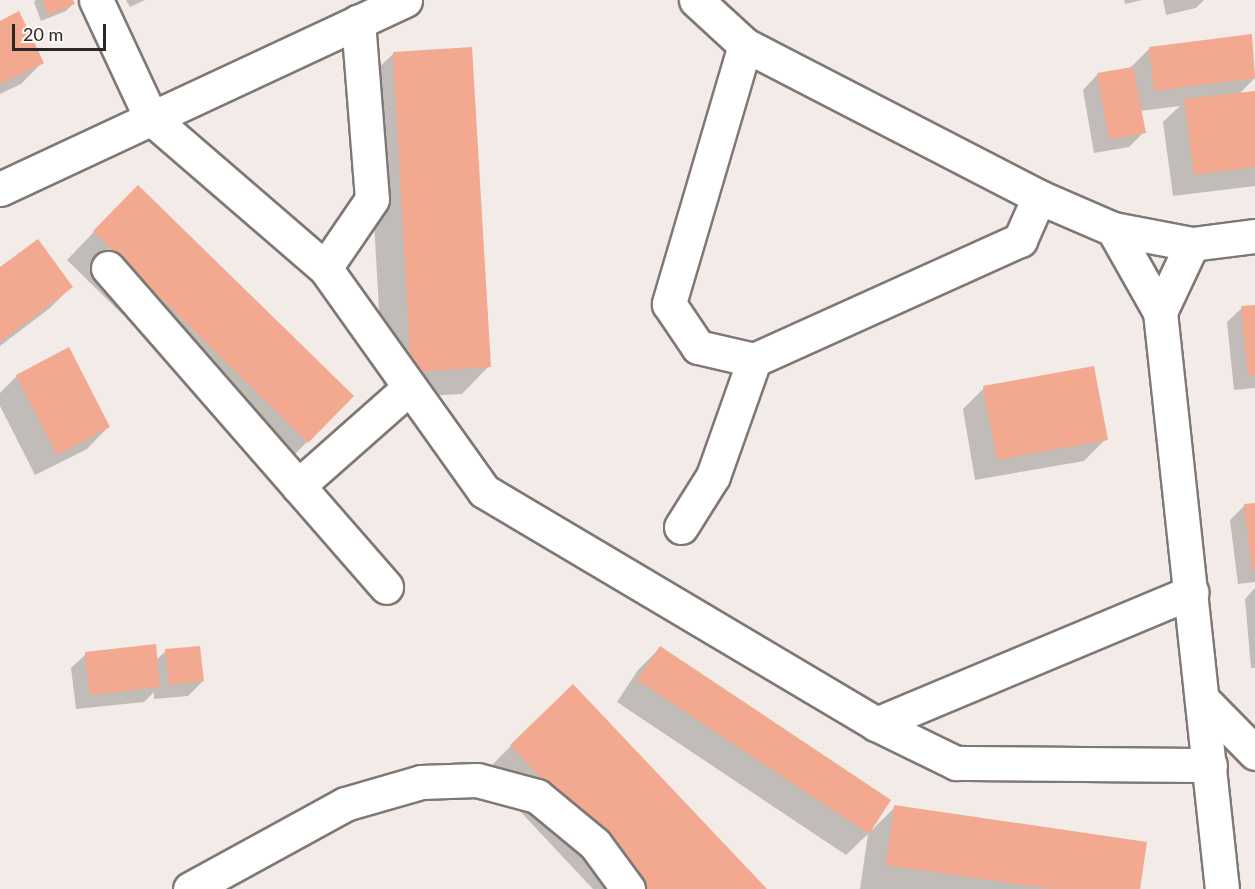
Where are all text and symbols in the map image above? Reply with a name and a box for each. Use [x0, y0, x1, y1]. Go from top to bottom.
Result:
scale bar [15, 12, 110, 50]
text: 20 m [23, 23, 63, 45]

